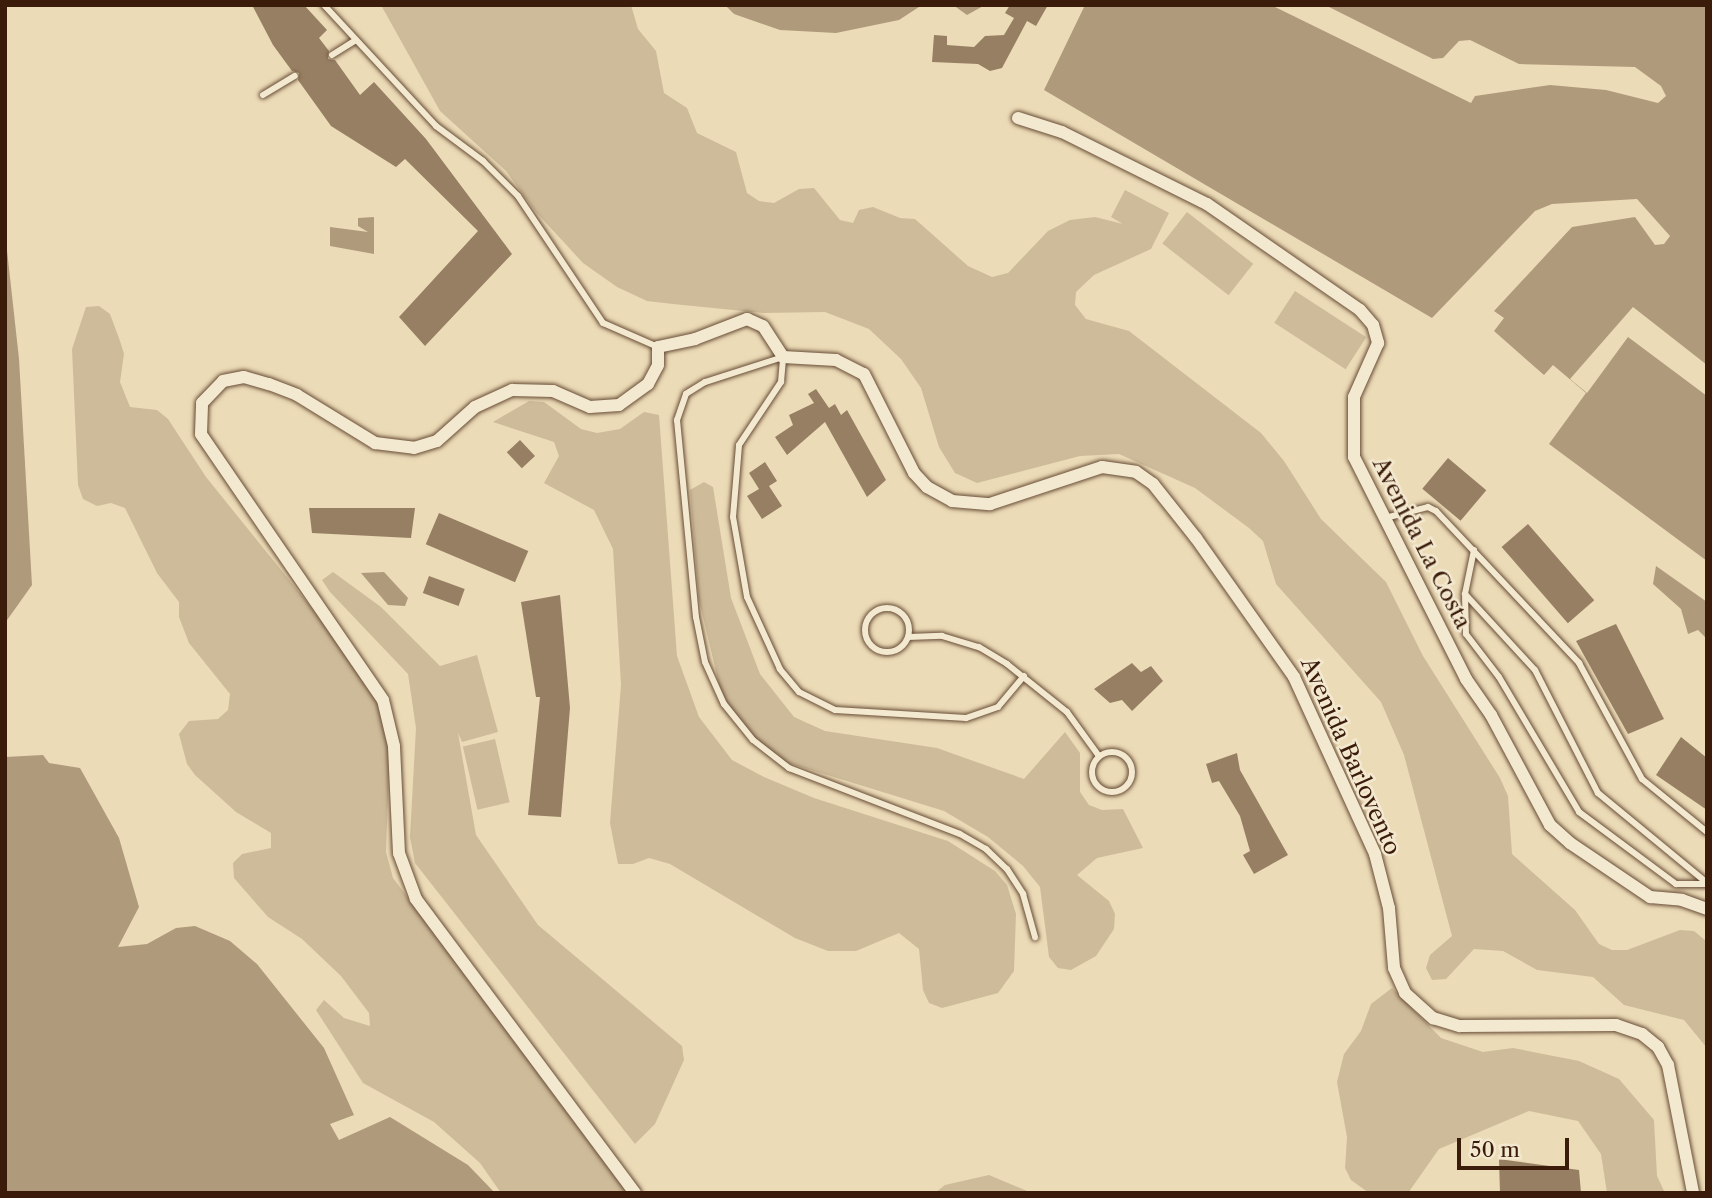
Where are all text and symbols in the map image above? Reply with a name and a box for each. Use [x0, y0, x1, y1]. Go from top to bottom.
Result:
street label: Avenida La Costa [1367, 452, 1477, 634]
street label: Avenida Barlovento [1295, 653, 1407, 859]
scale bar [1460, 1124, 1572, 1168]
text: 50 m [1470, 1137, 1520, 1162]

